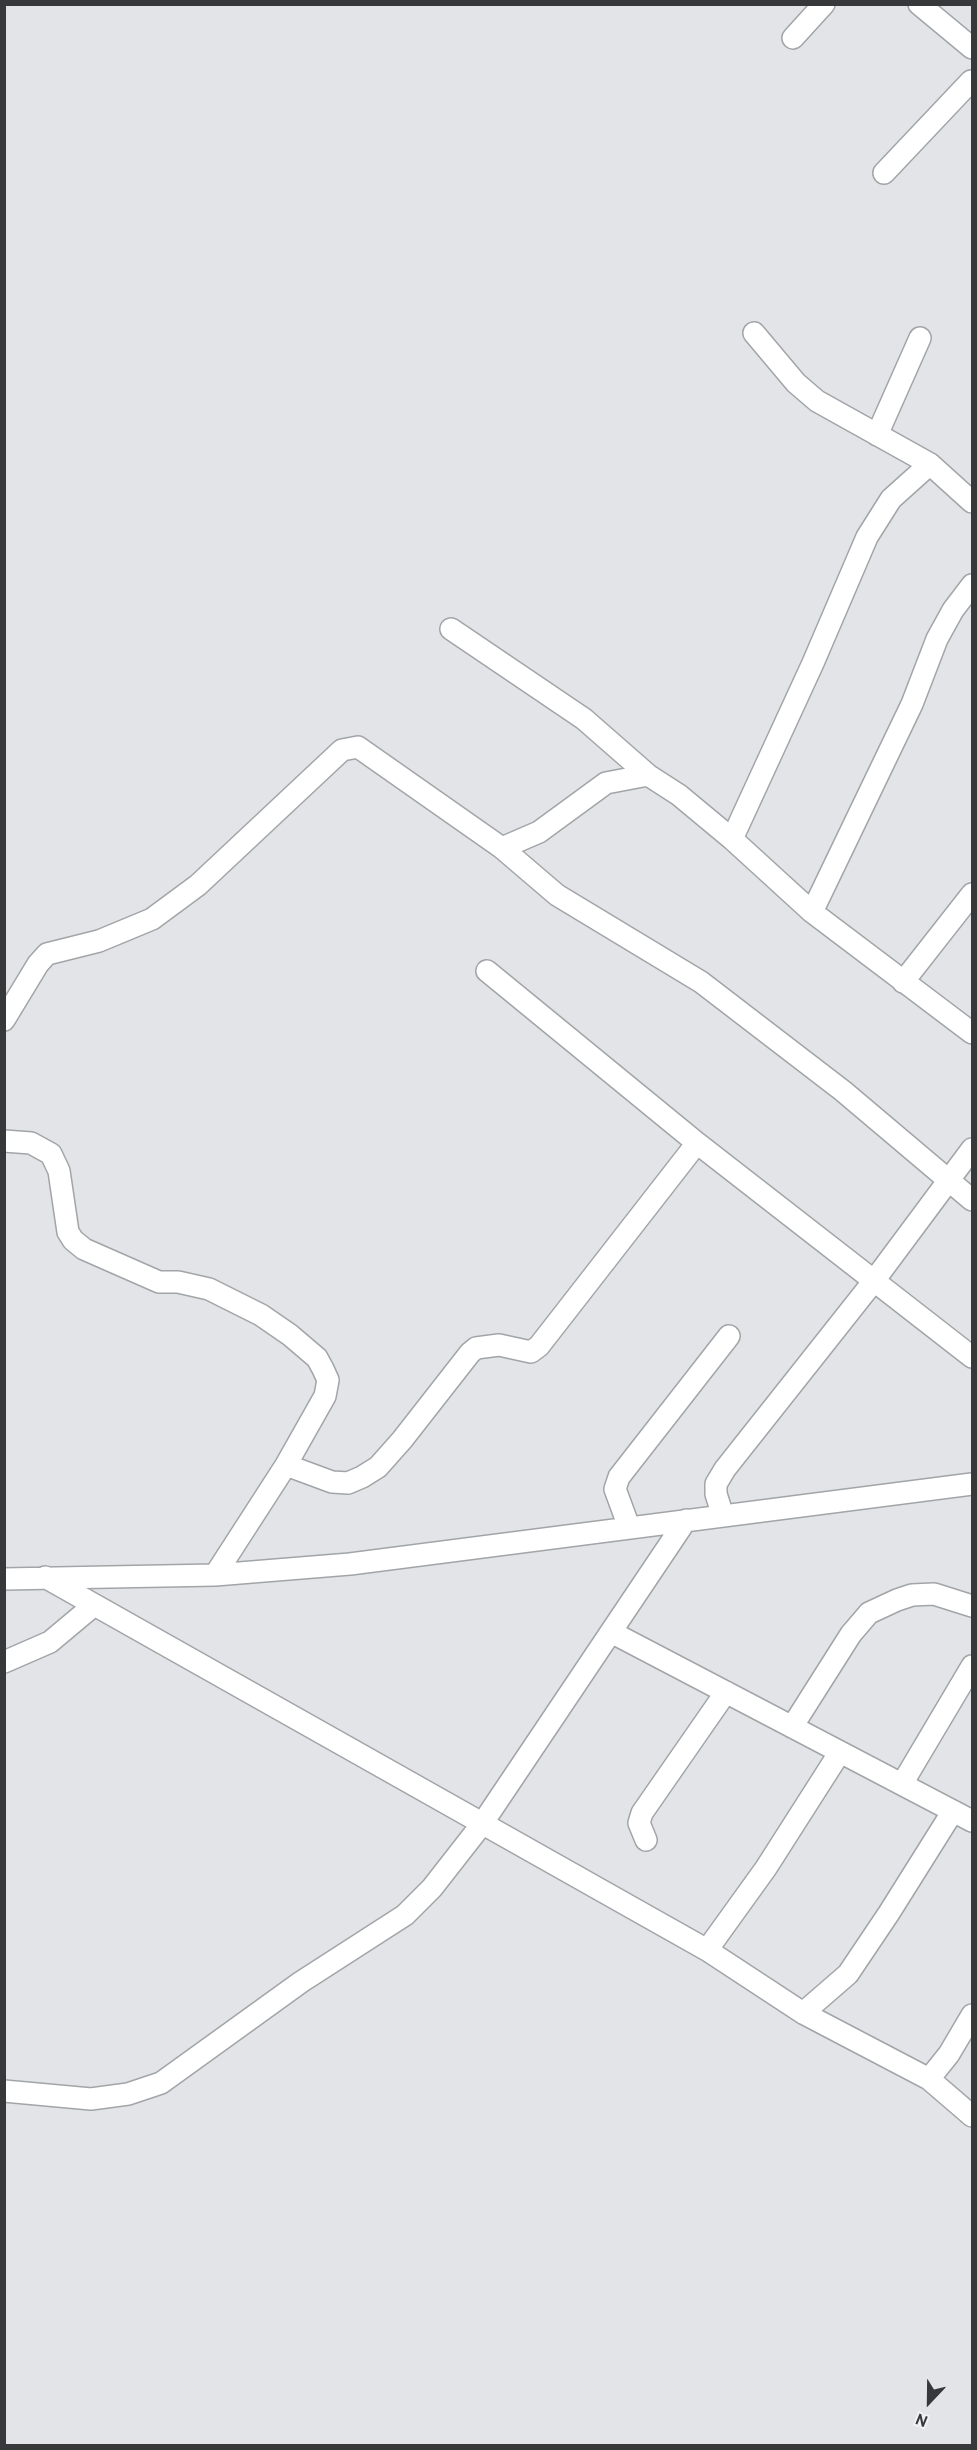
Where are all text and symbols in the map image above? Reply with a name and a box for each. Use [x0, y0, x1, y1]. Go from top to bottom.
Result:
north arrow [899, 2372, 959, 2432]
text: N [913, 2407, 931, 2430]

